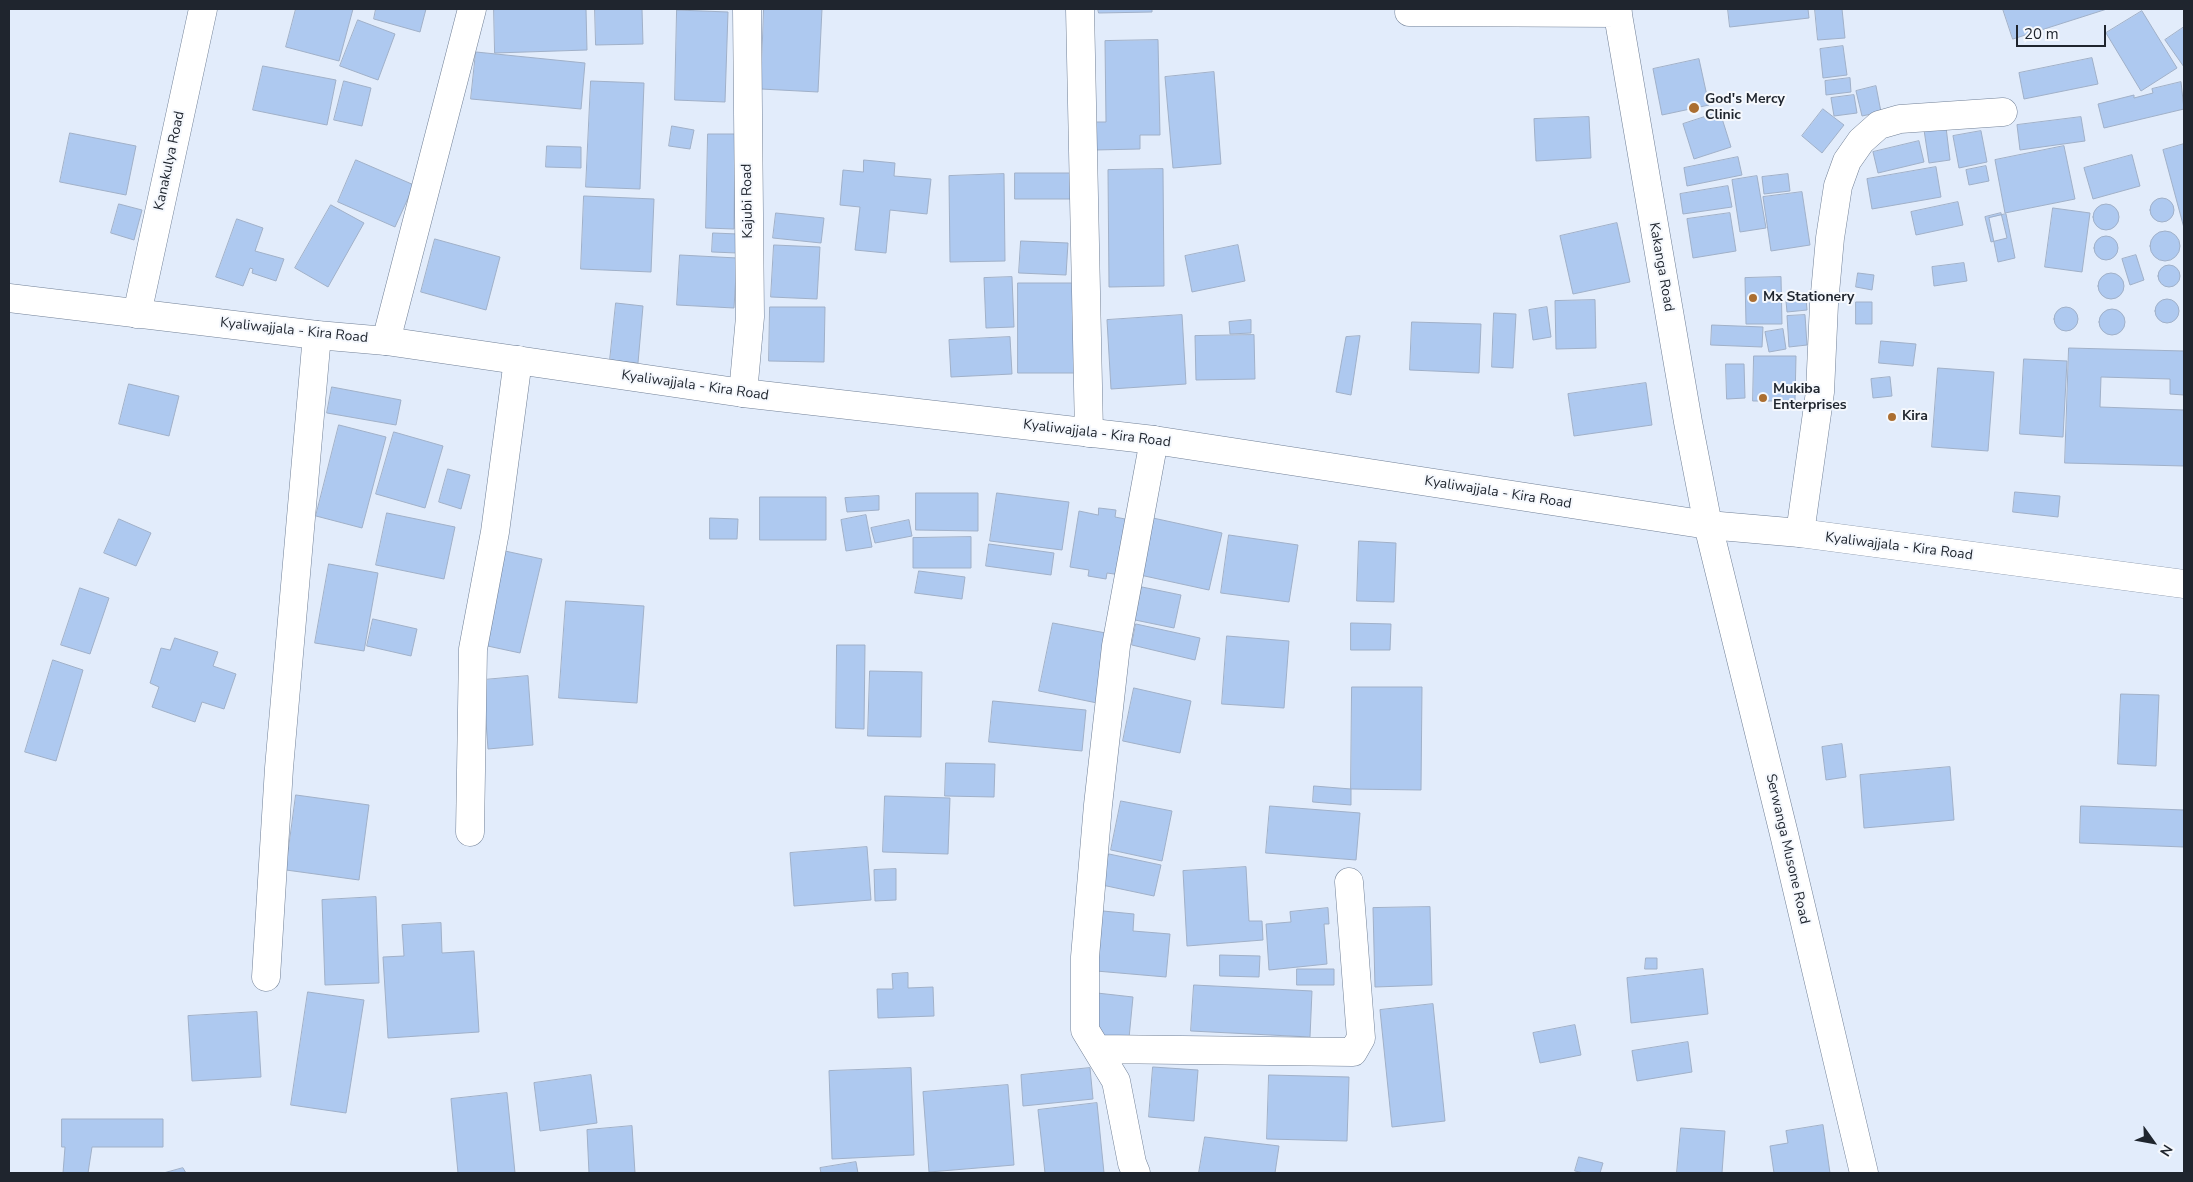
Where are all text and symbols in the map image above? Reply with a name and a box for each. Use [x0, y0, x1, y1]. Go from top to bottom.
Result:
scale bar [2018, 15, 2108, 47]
text: 20 m [2024, 24, 2059, 44]
place label: God's Mercy Clinic [1705, 92, 1785, 124]
marker: God's Mercy Clinic [1687, 101, 1701, 115]
street label: Kanakulya Road [151, 110, 189, 212]
street label: Kajubi Road [739, 163, 757, 239]
street label: Kakanga Road [1645, 221, 1677, 313]
place label: Mx Stationery [1763, 290, 1854, 306]
marker: Mx Stationery [1747, 292, 1759, 304]
street label: Kyaliwajjala - Kira Road [219, 315, 369, 347]
street label: Kyaliwajjala - Kira Road [620, 367, 770, 405]
place label: Mukiba Enterprises [1773, 382, 1847, 414]
marker: Mukiba Enterprises [1757, 392, 1769, 404]
place label: Kira [1902, 409, 1928, 425]
marker: Kira [1886, 411, 1898, 423]
street label: Kyaliwajjala - Kira Road [1022, 417, 1172, 451]
street label: Kyaliwajjala - Kira Road [1423, 473, 1573, 513]
street label: Kyaliwajjala - Kira Road [1824, 530, 1974, 564]
street label: Serwanga Musone Road [1762, 772, 1812, 926]
north arrow [2128, 1117, 2178, 1167]
text: N [2155, 1141, 2177, 1160]

